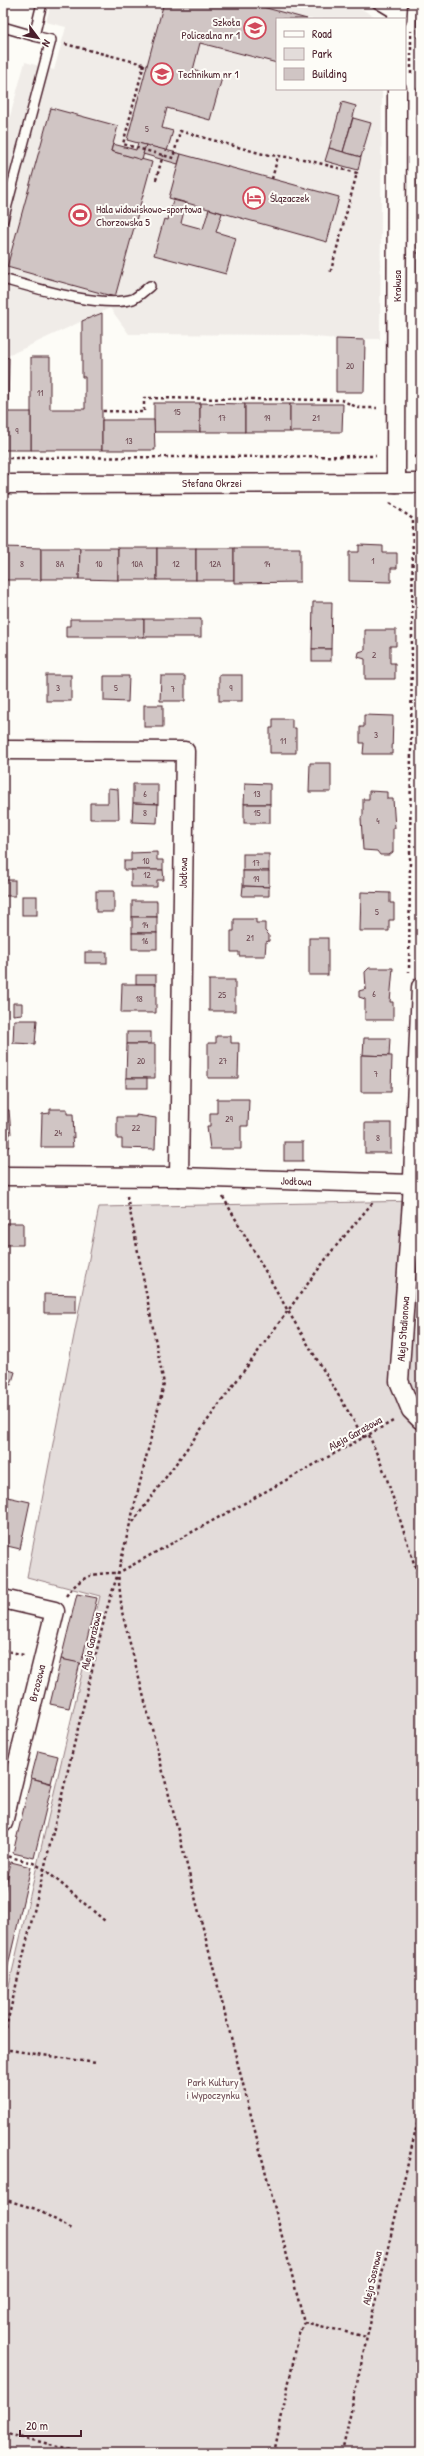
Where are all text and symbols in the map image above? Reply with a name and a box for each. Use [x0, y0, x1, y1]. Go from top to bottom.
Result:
place label: Szkoła Policealna nr 1 [181, 15, 241, 42]
school or university icon: Szkoła Policealna nr 1 [242, 15, 268, 41]
north arrow [18, 18, 58, 58]
legend [276, 18, 406, 90]
text: Road [312, 25, 332, 42]
text: N [39, 37, 54, 50]
text: Park [312, 45, 332, 62]
school or university icon: Technikum nr 1 [149, 61, 175, 87]
text: Building [312, 65, 347, 82]
place label: Technikum nr 1 [178, 67, 239, 81]
house number: 5 [145, 123, 149, 135]
hotel icon: Ślązaczek [241, 185, 267, 211]
place label: Ślązaczek [270, 191, 310, 205]
sports icon: Hala widowiskowo-sportowa Chorzowska 5 [67, 202, 93, 228]
place label: Hala widowiskowo-sportowa Chorzowska 5 [96, 202, 202, 229]
street label: Krakusa [390, 269, 404, 302]
house number: 20 [346, 360, 354, 372]
house number: 11 [37, 387, 43, 399]
house number: 15 [173, 406, 181, 418]
house number: 17 [218, 412, 226, 424]
house number: 19 [264, 412, 271, 424]
house number: 21 [312, 412, 320, 424]
house number: 9 [15, 425, 19, 437]
house number: 13 [125, 435, 133, 447]
street label: Stefana Okrzei [182, 476, 242, 490]
house number: 1 [371, 555, 375, 567]
house number: 8 [20, 558, 24, 570]
house number: 8A [56, 558, 65, 570]
house number: 10 [95, 558, 103, 570]
house number: 10A [131, 558, 143, 570]
house number: 12 [172, 558, 181, 570]
house number: 12A [209, 558, 222, 570]
house number: 14 [264, 558, 271, 570]
house number: 2 [372, 649, 377, 661]
house number: 3 [56, 682, 60, 694]
house number: 5 [114, 682, 118, 694]
house number: 9 [229, 682, 233, 694]
house number: 7 [171, 683, 176, 695]
house number: 3 [374, 729, 378, 741]
house number: 11 [280, 735, 286, 747]
house number: 6 [143, 788, 147, 800]
house number: 13 [253, 788, 261, 800]
house number: 8 [143, 807, 147, 819]
house number: 15 [253, 807, 261, 819]
house number: 4 [376, 815, 380, 827]
house number: 10 [142, 855, 150, 867]
street label: Jodłowa [176, 857, 190, 889]
house number: 17 [252, 857, 260, 869]
house number: 12 [143, 869, 152, 881]
house number: 19 [253, 873, 260, 885]
house number: 5 [375, 906, 379, 918]
house number: 14 [142, 919, 149, 931]
house number: 21 [246, 932, 254, 944]
house number: 16 [142, 935, 149, 947]
house number: 6 [372, 988, 376, 1000]
house number: 25 [218, 989, 226, 1001]
house number: 18 [135, 993, 143, 1005]
house number: 20 [137, 1055, 145, 1067]
house number: 27 [219, 1055, 228, 1067]
house number: 7 [374, 1068, 379, 1080]
house number: 29 [225, 1113, 233, 1125]
house number: 22 [132, 1122, 141, 1134]
house number: 24 [54, 1127, 62, 1139]
house number: 8 [376, 1132, 380, 1144]
street label: Jodłowa [280, 1173, 312, 1189]
street label: Aleja Stadionowa [394, 1295, 412, 1362]
street label: Aleja Garażowa [326, 1412, 385, 1453]
street label: Aleja Garażowa [78, 1610, 105, 1671]
street label: Brzozowa [26, 1662, 48, 1703]
park label: Park Kultury i Wypoczynku [186, 2075, 240, 2102]
street label: Aleja Sosnowa [359, 2249, 385, 2306]
scale bar [20, 2412, 81, 2438]
text: 20 m [26, 2417, 48, 2434]

